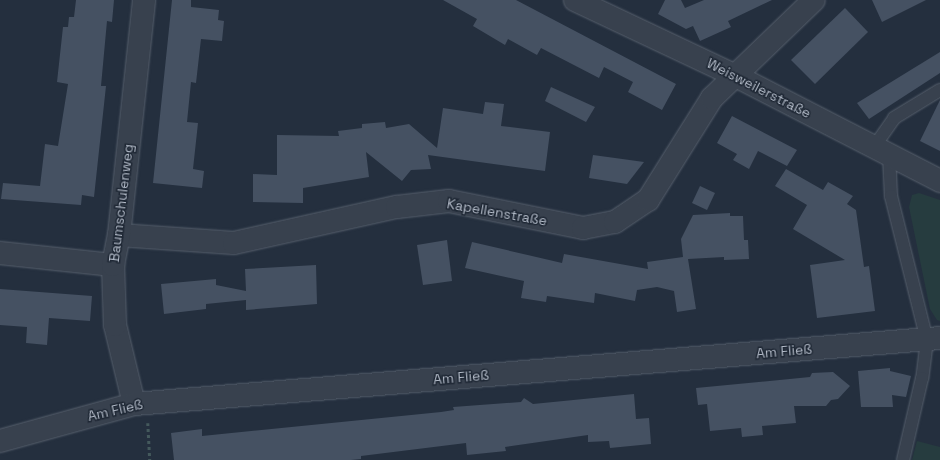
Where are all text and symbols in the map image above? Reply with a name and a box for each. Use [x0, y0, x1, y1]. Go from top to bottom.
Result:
street label: Weisweilerstraße [704, 55, 814, 121]
street label: Baumschulenweg [105, 143, 137, 263]
street label: Kapellenstraße [446, 195, 548, 229]
street label: Am Fließ [755, 340, 813, 362]
street label: Am Fließ [432, 366, 490, 388]
street label: Am Fließ [86, 396, 144, 424]

